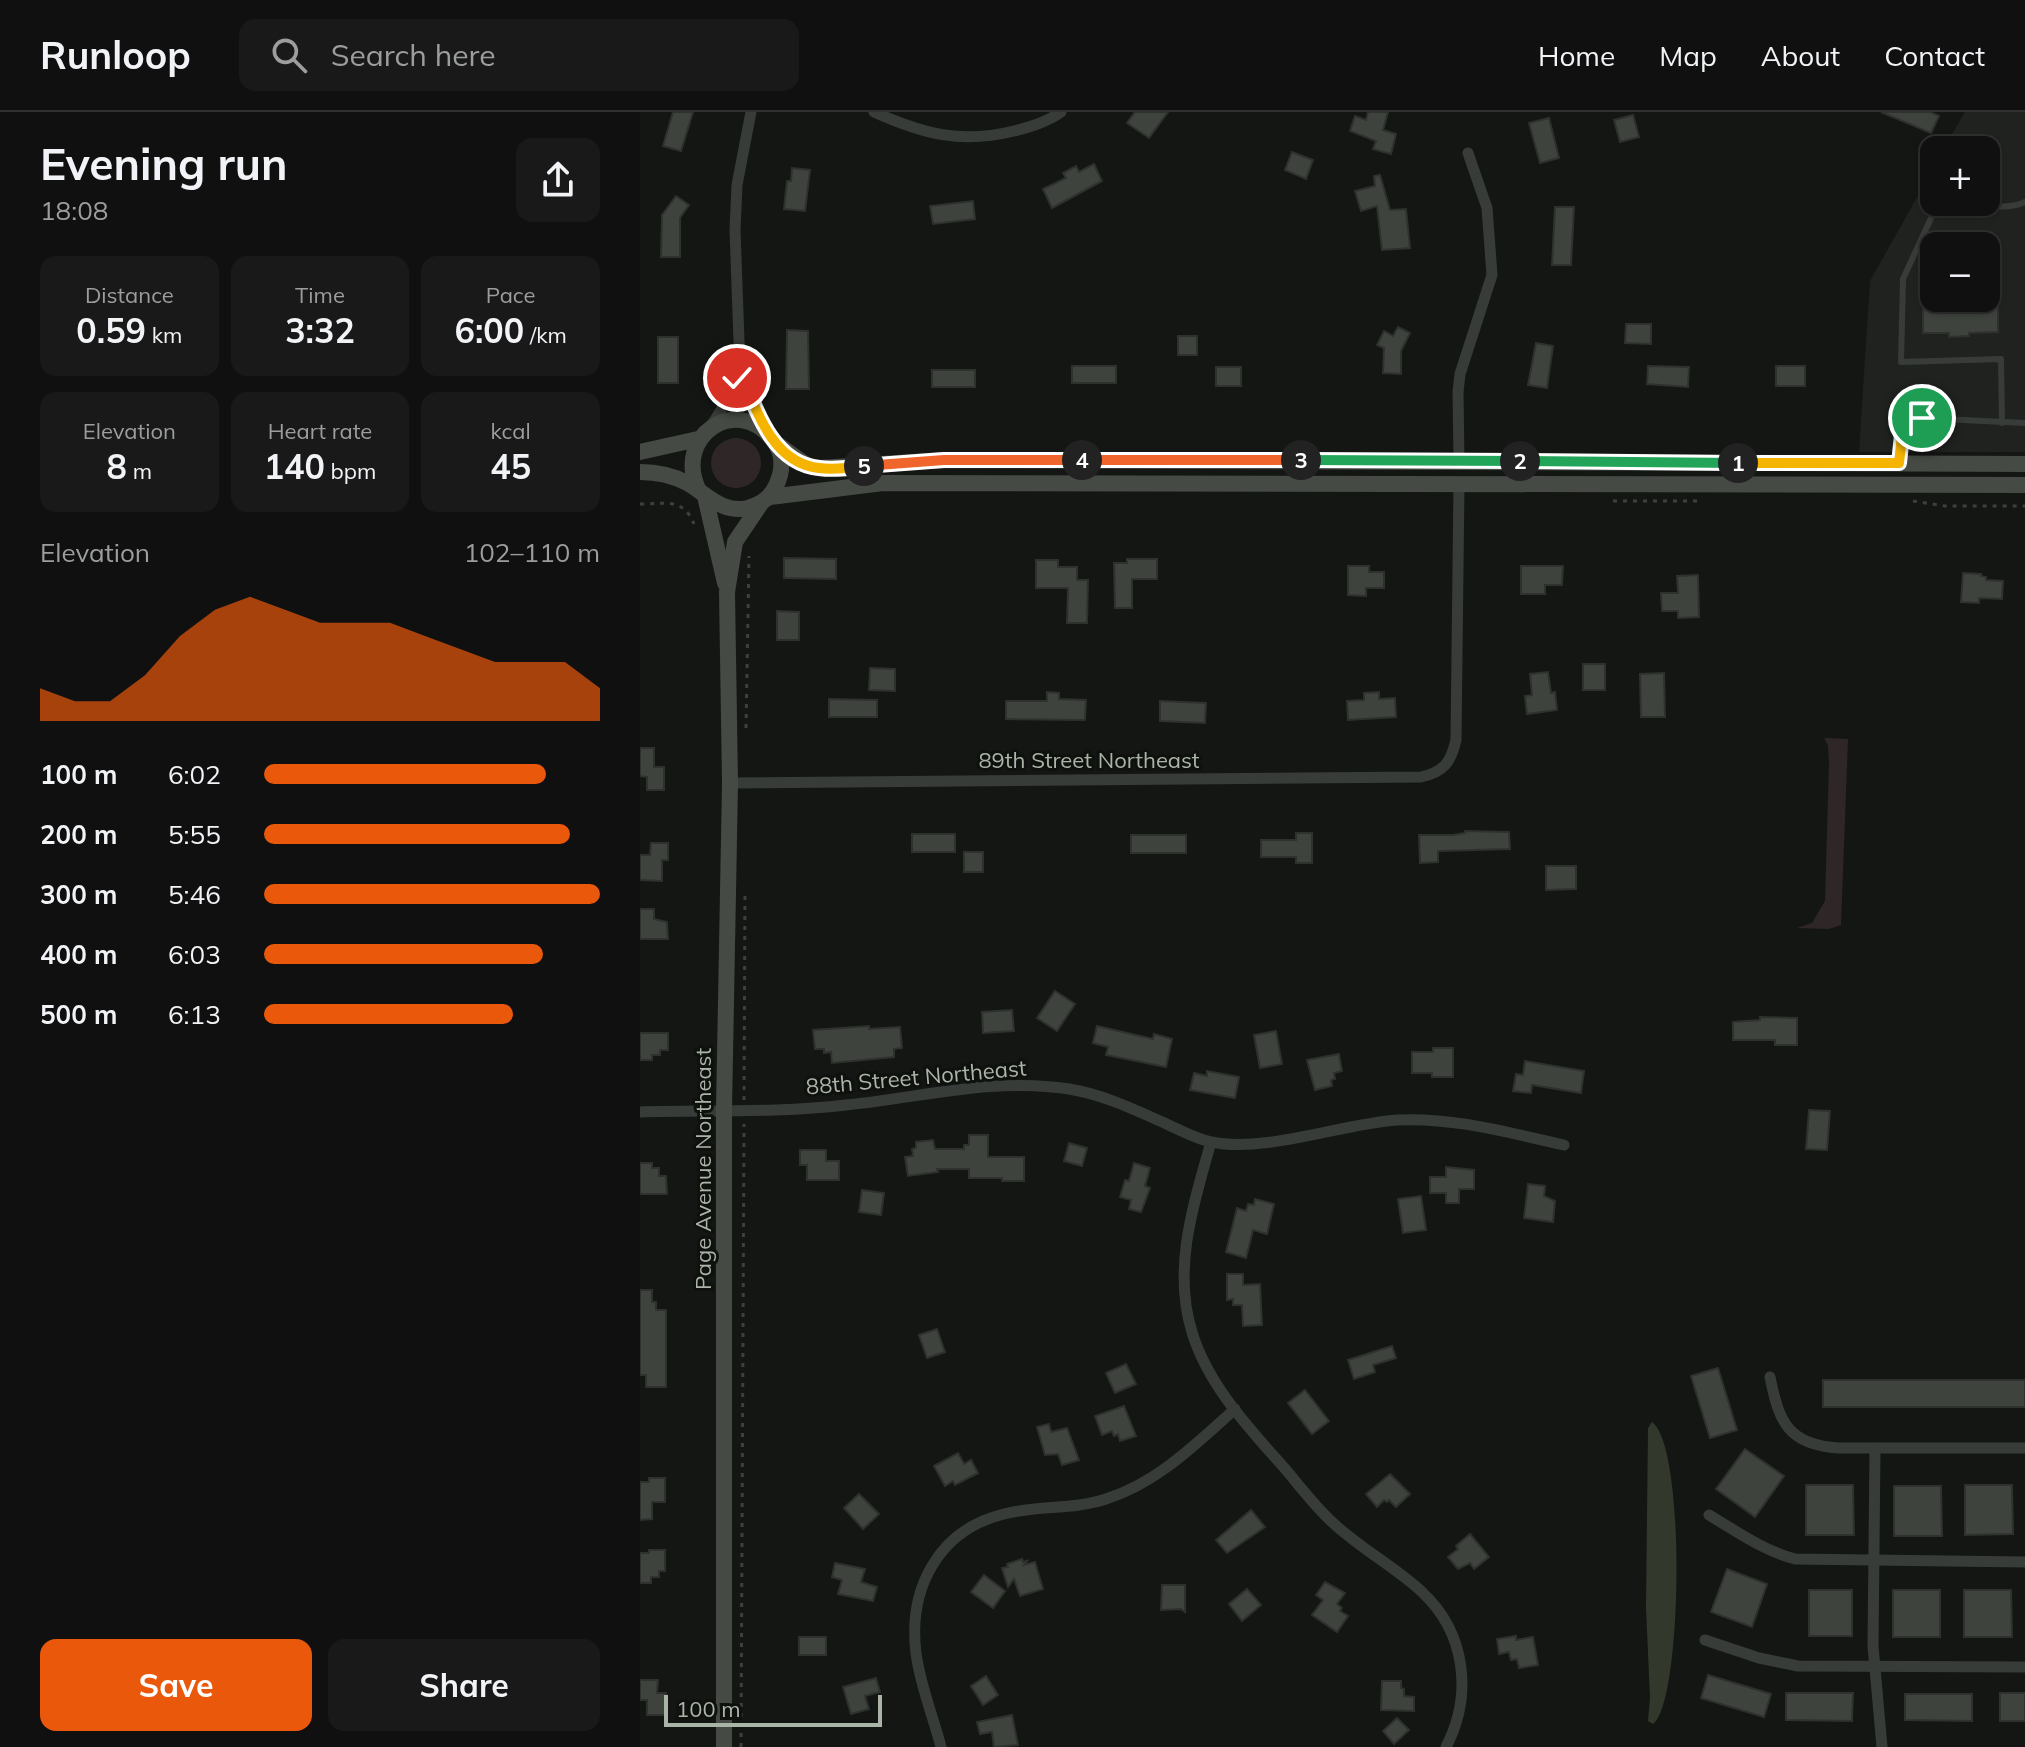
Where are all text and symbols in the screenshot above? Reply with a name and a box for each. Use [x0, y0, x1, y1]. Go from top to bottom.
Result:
search box [239, 19, 799, 91]
text: Runloop [40, 31, 191, 79]
icon: search [267, 33, 311, 77]
text: Search here [331, 36, 496, 74]
text: Home [1538, 38, 1615, 73]
text: Map [1659, 38, 1717, 73]
text: About [1761, 38, 1840, 73]
text: Contact [1884, 38, 1985, 73]
text: Evening run [40, 136, 287, 191]
map controls [1920, 136, 2000, 312]
button: + [1920, 136, 2000, 216]
button: share [516, 138, 600, 222]
text: 18:08 [40, 194, 108, 227]
button: − [1920, 232, 2000, 312]
text: Distance [85, 281, 174, 309]
text: Time [295, 281, 345, 309]
text: Pace [486, 281, 535, 309]
text: 0.59 [76, 309, 146, 352]
text: 3:32 [285, 309, 355, 352]
text: 6:00 [455, 309, 524, 352]
text: km [146, 321, 182, 349]
text: /km [524, 321, 567, 349]
pin [703, 344, 771, 412]
icon: check [715, 356, 759, 400]
pin [1888, 384, 1956, 452]
icon: arrive [1900, 396, 1944, 440]
text: Elevation [83, 417, 176, 445]
text: Heart rate [268, 417, 372, 445]
text: kcal [491, 417, 531, 445]
pin: 4 [1062, 440, 1102, 480]
pin: 3 [1281, 440, 1321, 480]
pin: 2 [1500, 441, 1540, 481]
pin: 1 [1718, 443, 1758, 483]
text: 8 [107, 445, 127, 488]
text: 140 [264, 445, 325, 488]
text: 45 [490, 445, 531, 488]
pin: 5 [844, 446, 884, 486]
text: 4 [1075, 446, 1089, 474]
text: 3 [1294, 446, 1308, 474]
text: 2 [1513, 447, 1527, 475]
text: 1 [1731, 449, 1745, 477]
text: 5 [857, 452, 871, 480]
text: m [127, 457, 152, 485]
text: bpm [325, 457, 376, 485]
text: Elevation [40, 536, 150, 569]
text: 102–110 m [464, 536, 600, 569]
street label: 89th Street Northeast [978, 746, 1200, 774]
text: 100 m [40, 758, 117, 791]
text: 6:02 [168, 758, 221, 791]
text: 200 m [40, 818, 117, 851]
text: 5:55 [168, 818, 221, 851]
text: 300 m [40, 878, 117, 911]
text: 5:46 [168, 878, 221, 911]
text: 400 m [40, 938, 117, 971]
text: 6:03 [168, 938, 221, 971]
text: 500 m [40, 998, 117, 1031]
text: 6:13 [168, 998, 221, 1031]
street label: Page Avenue Northeast [689, 1048, 717, 1290]
street label: 88th Street Northeast [805, 1053, 1028, 1101]
button: Save [40, 1639, 312, 1731]
button: Share [328, 1639, 600, 1731]
scale bar [664, 1691, 882, 1727]
text: 100 m [676, 1695, 741, 1723]

